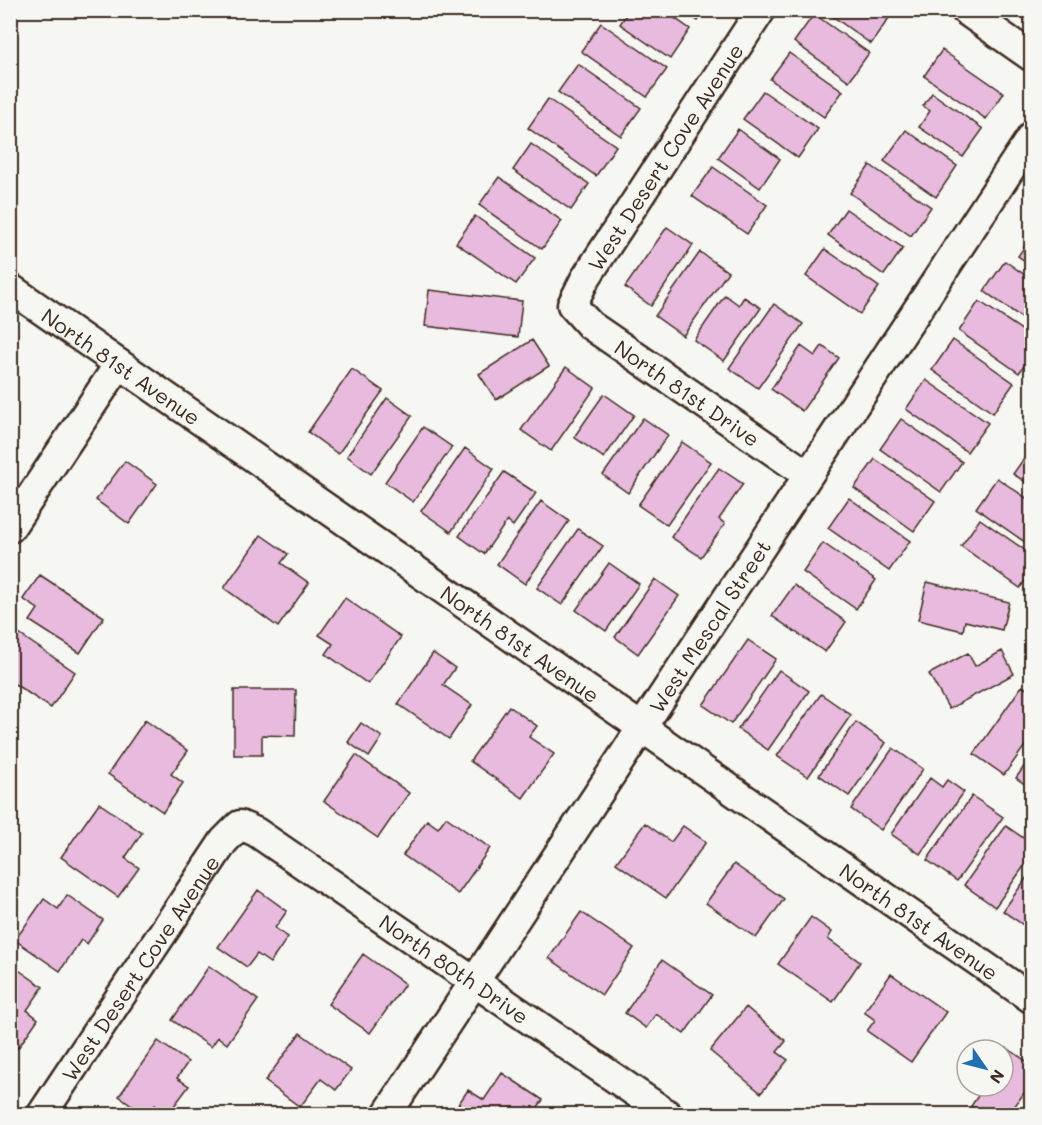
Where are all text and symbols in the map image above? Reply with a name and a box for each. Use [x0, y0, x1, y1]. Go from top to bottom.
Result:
street label: West Desert Cove Avenue [581, 38, 749, 276]
street label: North 81st Avenue [37, 301, 206, 430]
street label: North 81st Drive [610, 333, 765, 452]
street label: West Mescal Street [642, 534, 776, 717]
street label: North 81st Avenue [436, 579, 605, 708]
street label: West Desert Cove Avenue [55, 849, 225, 1086]
street label: North 81st Avenue [835, 856, 1004, 985]
street label: North 80th Drive [375, 907, 535, 1029]
north arrow [955, 1038, 1015, 1098]
text: N [986, 1066, 1010, 1088]

